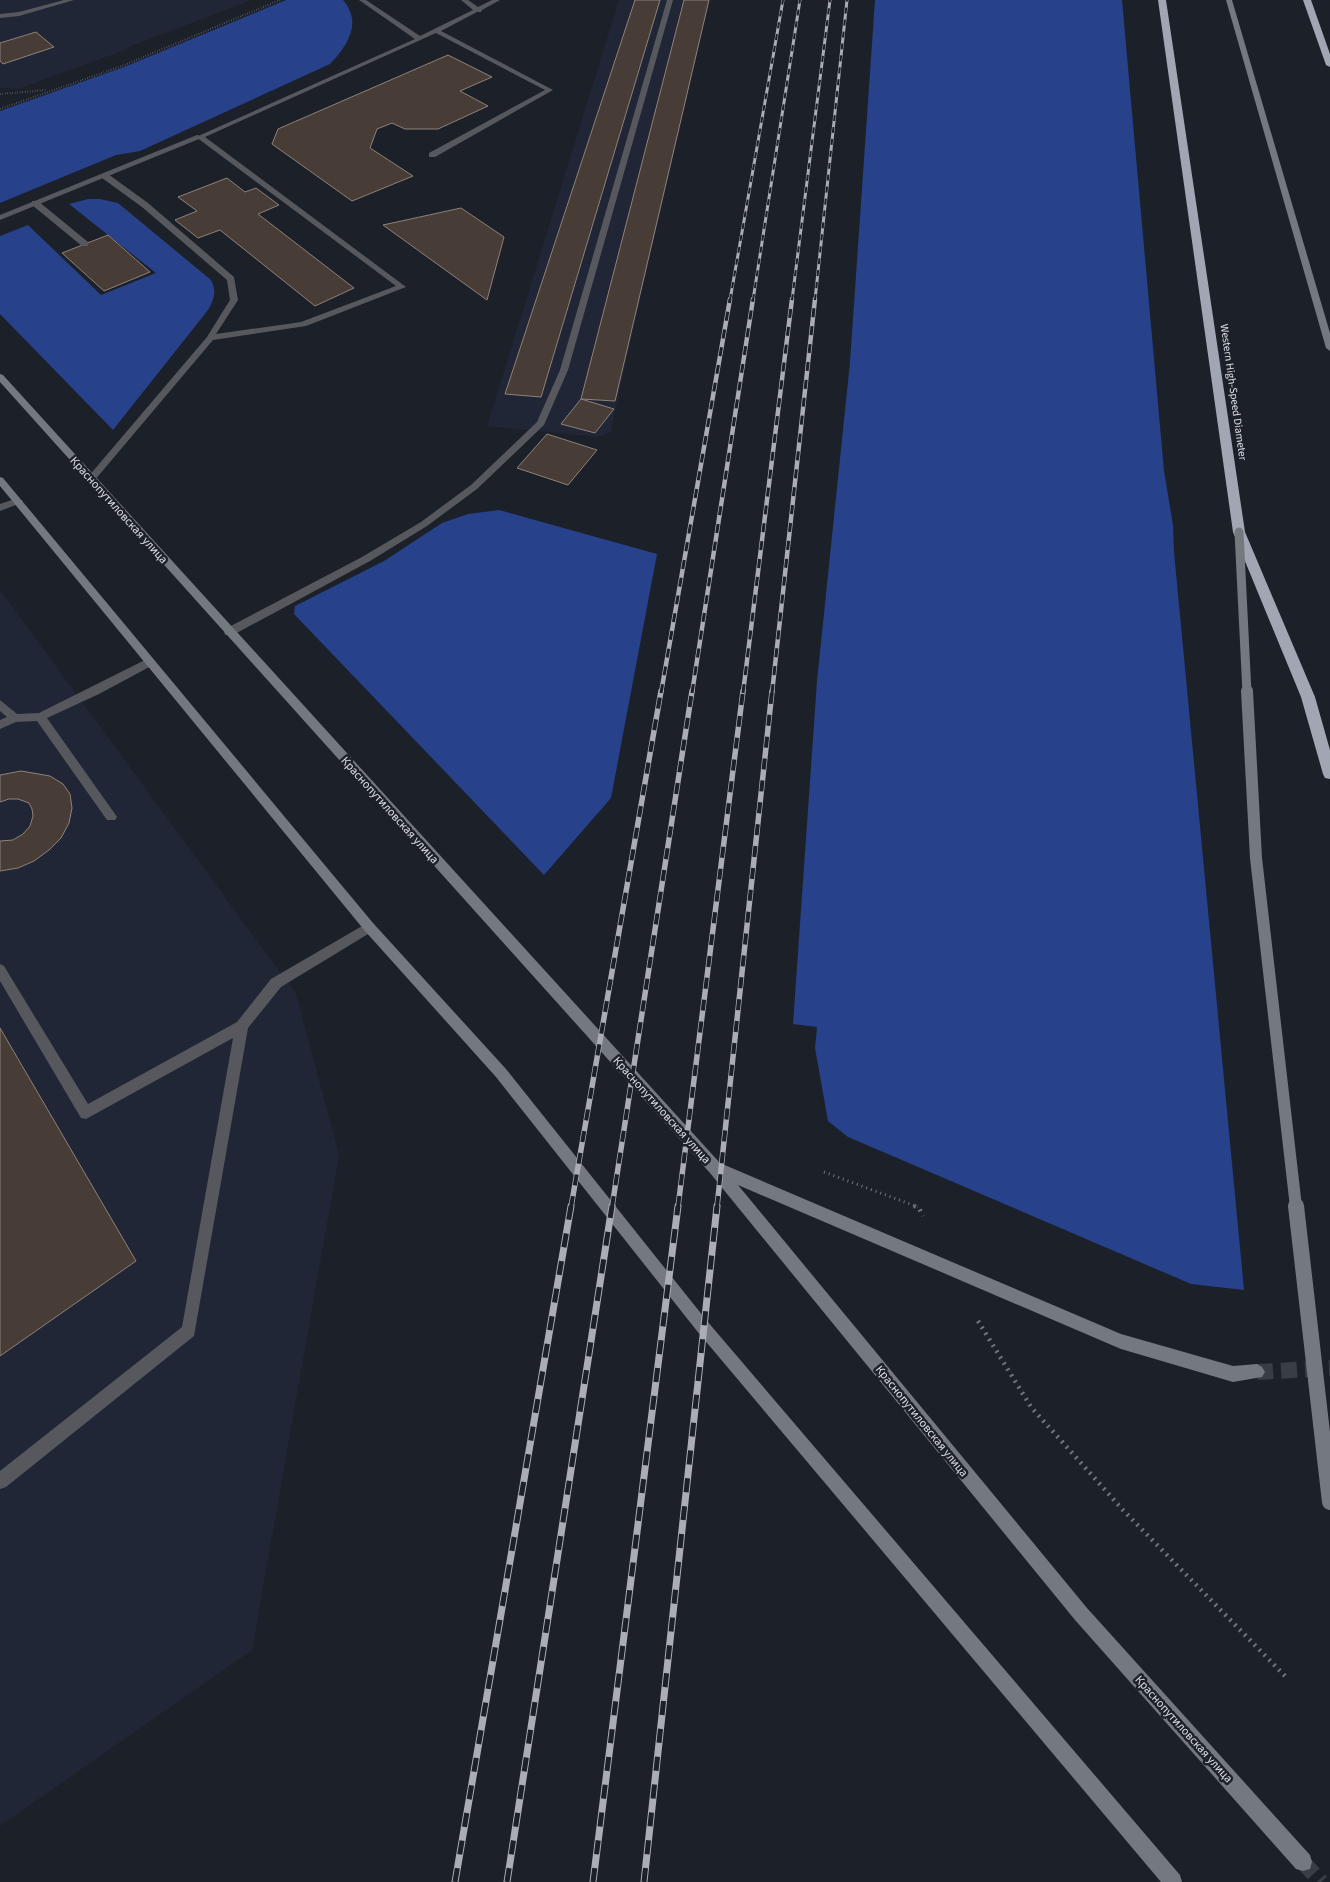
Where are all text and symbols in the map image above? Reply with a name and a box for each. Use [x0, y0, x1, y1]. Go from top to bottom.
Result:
street label: Western High-Speed Diameter [1216, 323, 1251, 461]
street label: Краснопутиловская улица [66, 453, 171, 568]
street label: Краснопутиловская улица [337, 753, 442, 868]
street label: Краснопутиловская улица [609, 1053, 714, 1168]
street label: Краснопутиловская улица [871, 1362, 972, 1481]
street label: Краснопутиловская улица [1131, 1672, 1236, 1787]

